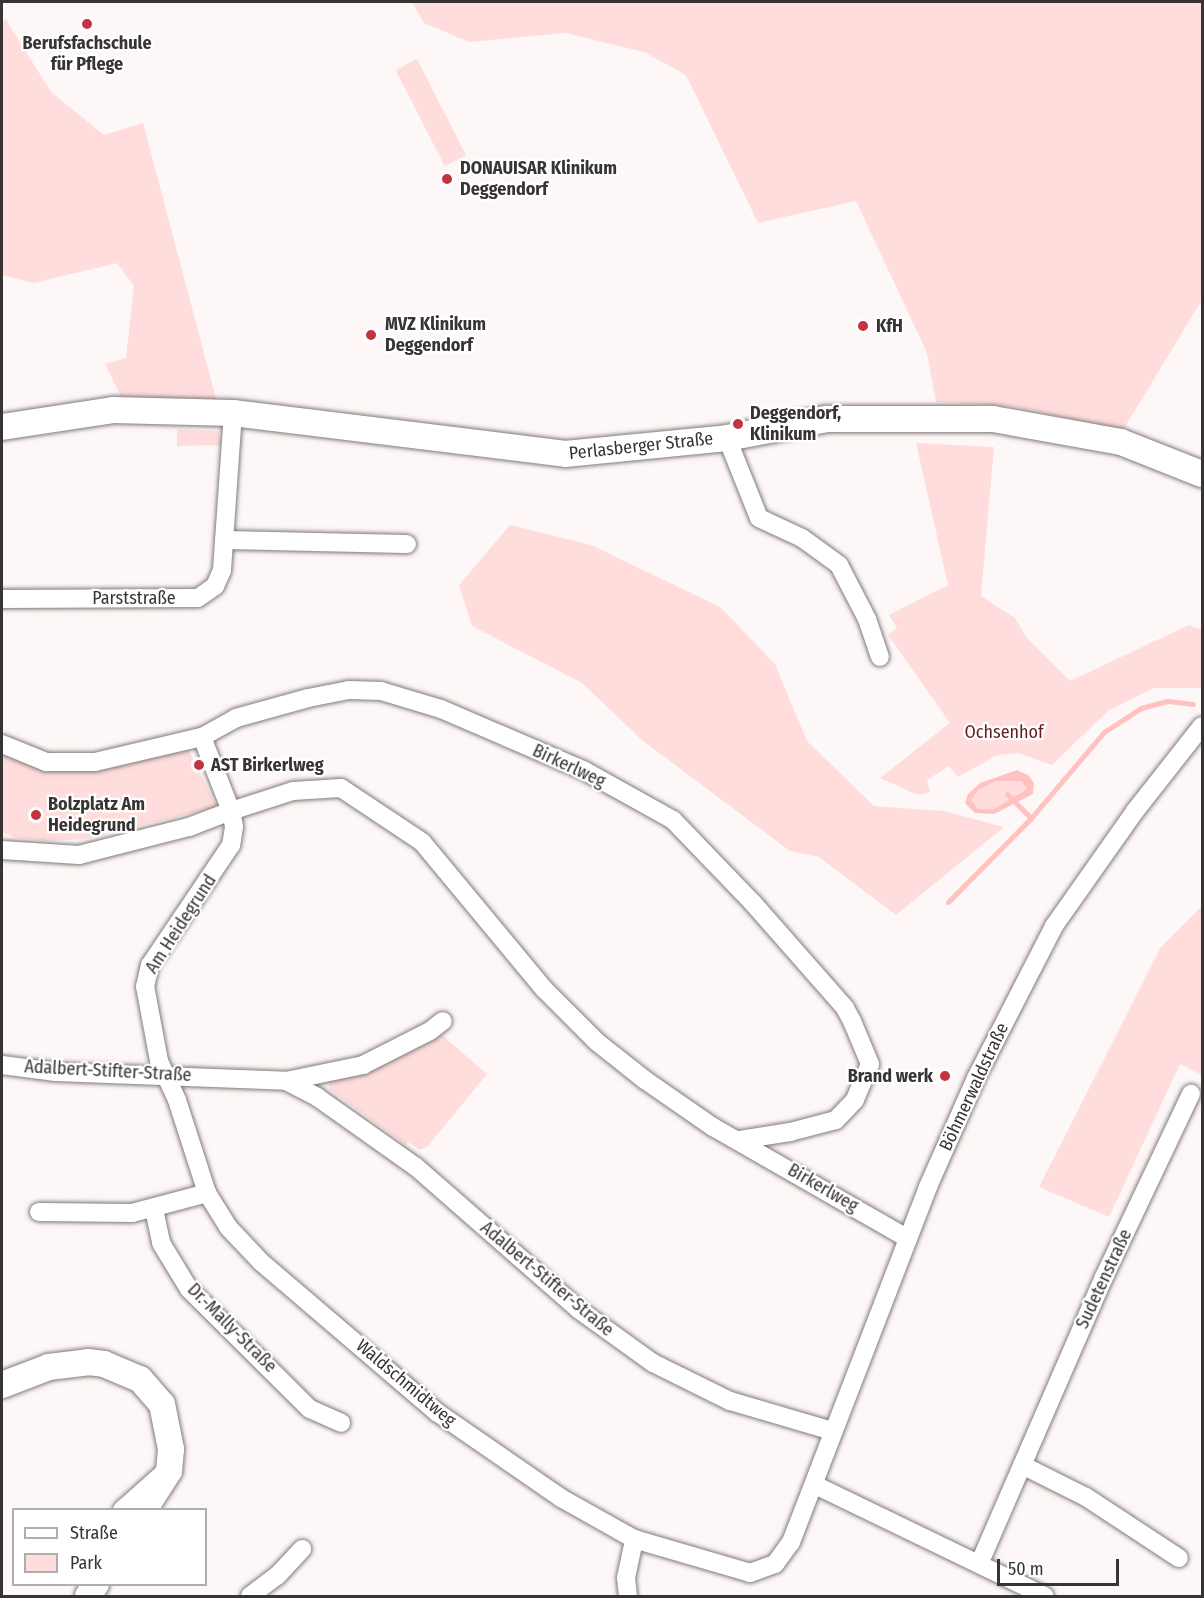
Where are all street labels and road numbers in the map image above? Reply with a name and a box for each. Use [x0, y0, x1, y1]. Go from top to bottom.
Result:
street label: Perlasberger Straße [568, 428, 714, 464]
street label: Parststraße [92, 587, 176, 609]
street label: Birkerlweg [529, 740, 609, 792]
street label: Am Heidegrund [141, 870, 221, 978]
street label: Böhmerwaldstraße [935, 1019, 1013, 1155]
street label: Adalbert-Stifter-Straße [24, 1056, 192, 1086]
street label: Birkerlweg [784, 1159, 862, 1217]
street label: Adalbert-Stifter-Straße [476, 1217, 618, 1341]
street label: Sudetenstraße [1071, 1226, 1137, 1332]
street label: Dr.-Mally-Straße [183, 1279, 281, 1377]
street label: Waldschmidtweg [352, 1335, 460, 1431]

